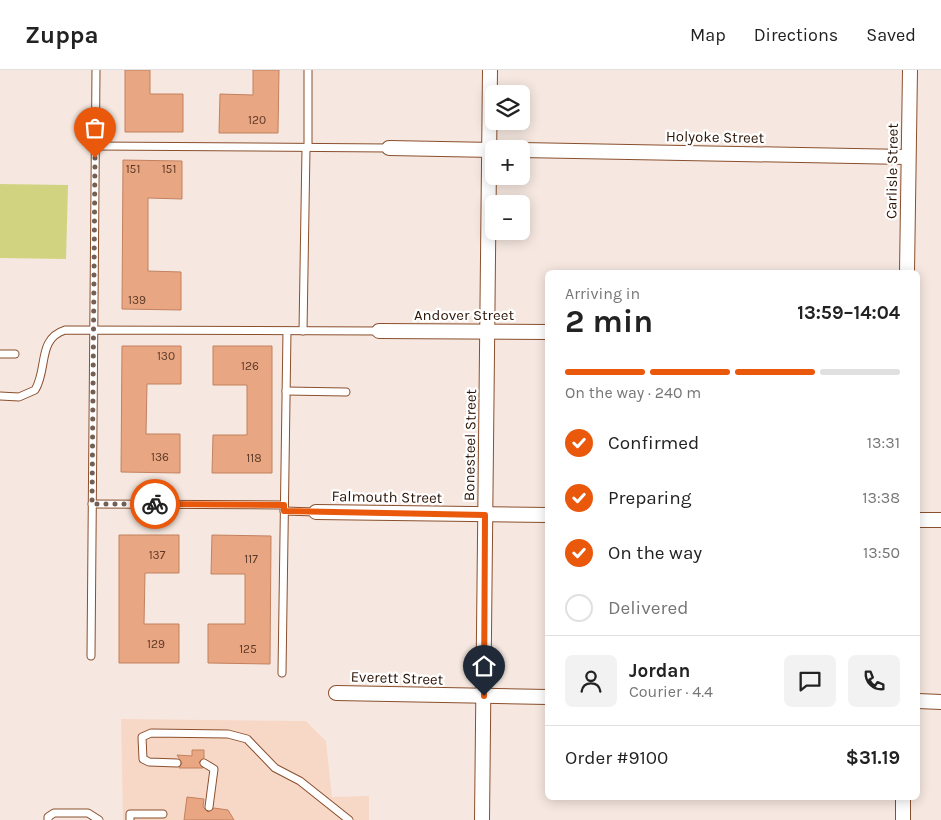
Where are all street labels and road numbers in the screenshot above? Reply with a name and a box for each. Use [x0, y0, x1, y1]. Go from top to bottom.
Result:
street label: Carlisle Street [882, 122, 902, 219]
street label: Holyoke Street [666, 127, 765, 147]
street label: Andover Street [414, 306, 514, 324]
street label: Bonesteel Street [460, 388, 480, 501]
street label: Falmouth Street [331, 487, 443, 507]
street label: Everett Street [350, 667, 444, 689]

